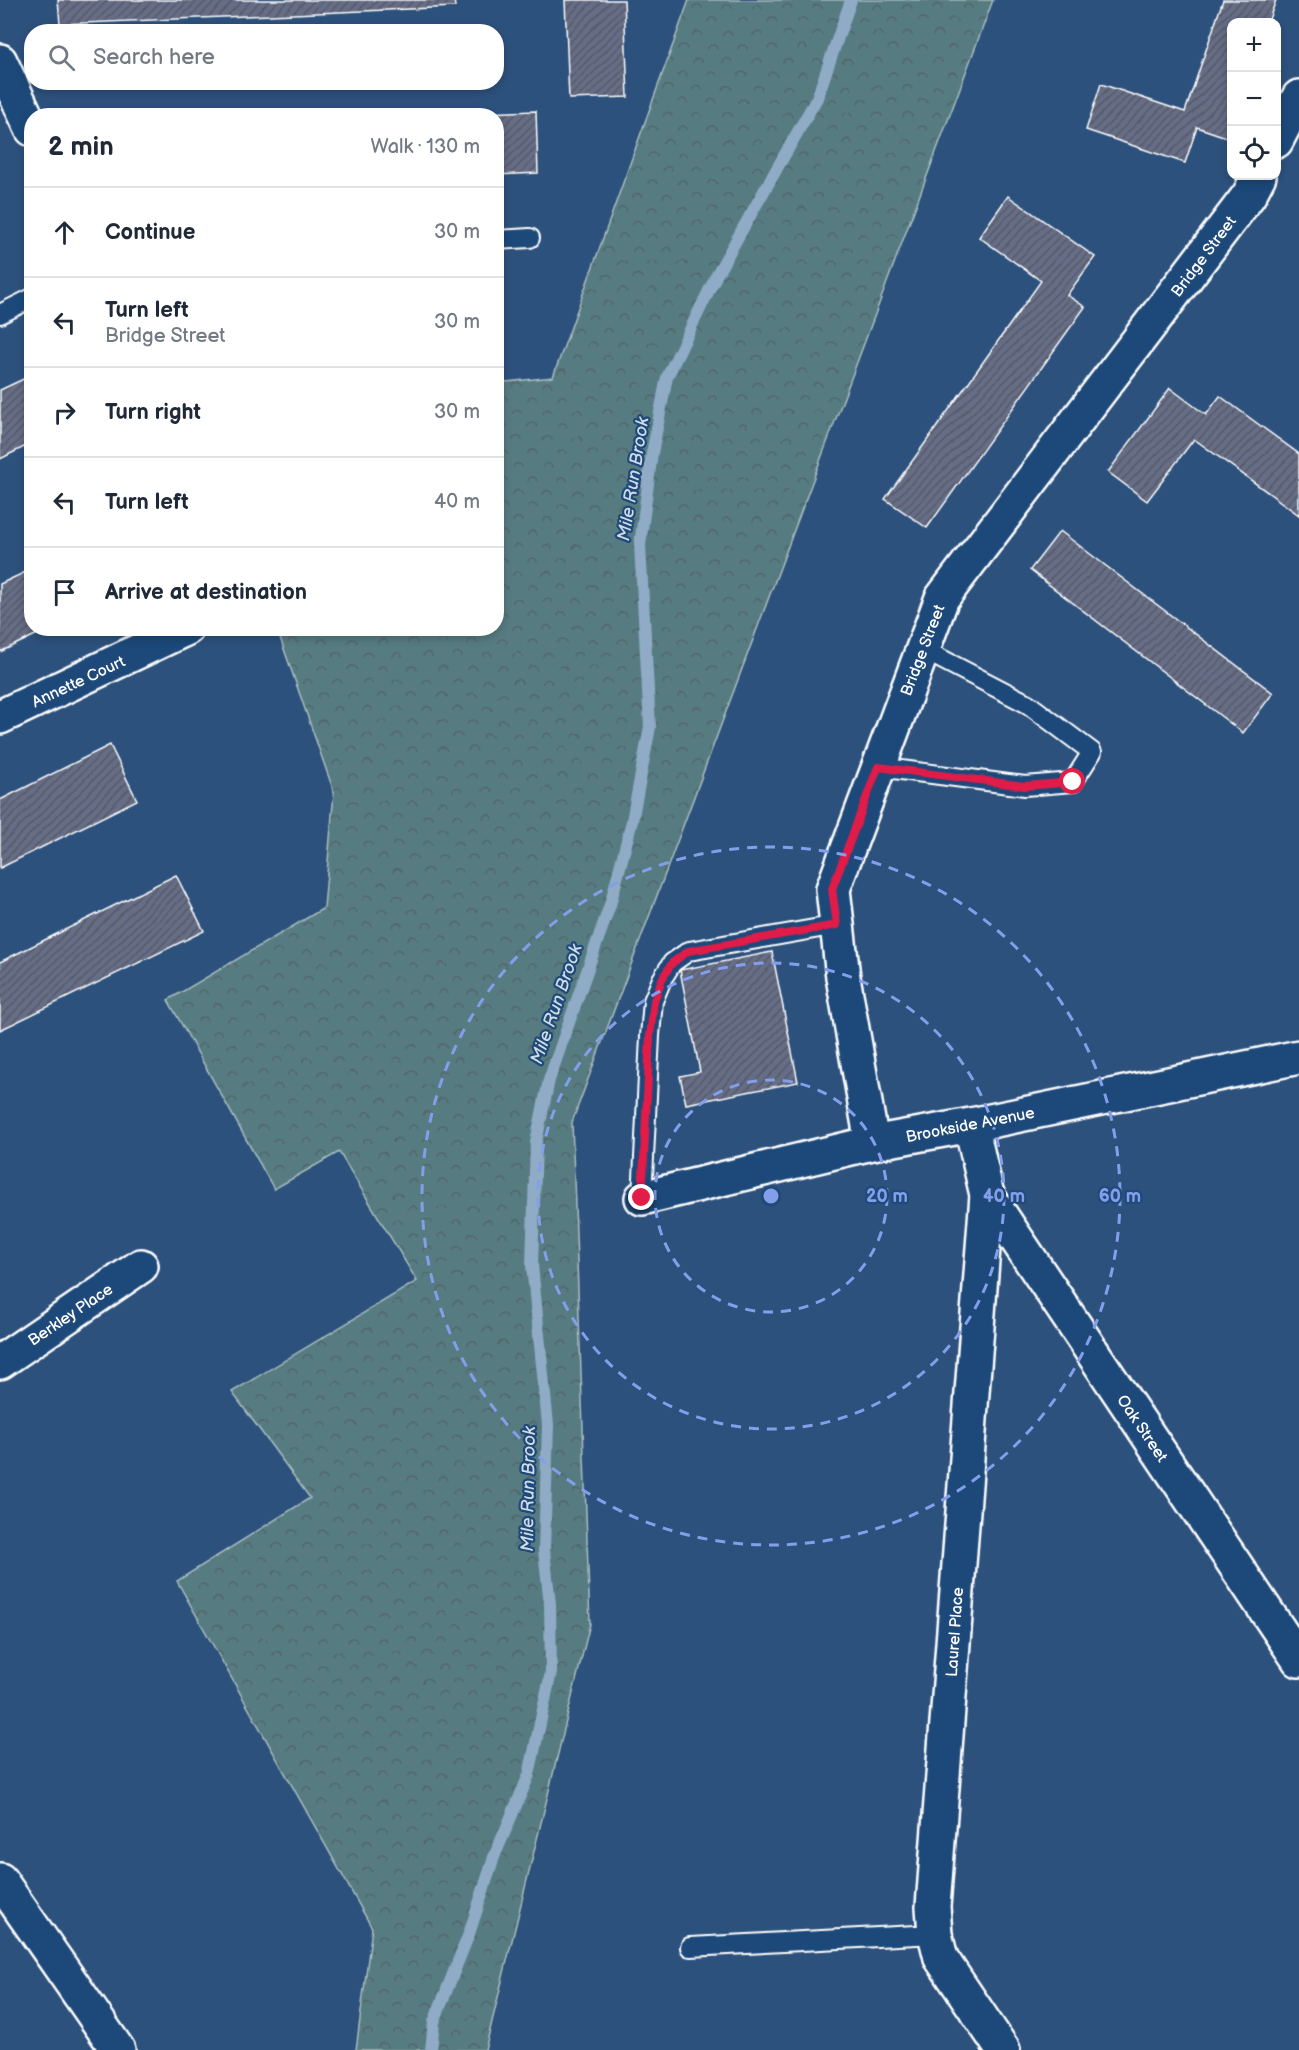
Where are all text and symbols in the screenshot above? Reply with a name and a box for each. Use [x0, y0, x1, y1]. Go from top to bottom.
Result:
map controls [1227, 18, 1281, 180]
button: + [1227, 18, 1281, 72]
search box [24, 24, 504, 90]
icon: search [45, 41, 78, 74]
text: Search here [93, 44, 215, 71]
button: − [1227, 72, 1281, 126]
button: locate [1227, 126, 1281, 180]
text: 2 min [48, 132, 114, 163]
text: Walk · 130 m [371, 135, 480, 159]
street label: Bridge Street [1168, 213, 1241, 301]
icon: ahead [48, 216, 81, 249]
text: Continue [105, 219, 195, 246]
text: 30 m [434, 220, 480, 244]
text: Turn left [105, 297, 189, 324]
icon: left [48, 306, 81, 339]
text: 30 m [434, 310, 480, 334]
text: Bridge Street [105, 324, 225, 348]
icon: right [48, 396, 81, 429]
text: Turn right [105, 399, 201, 426]
text: 30 m [434, 400, 480, 424]
water label: Mile Run Brook [613, 414, 654, 543]
icon: left [48, 486, 81, 519]
text: Turn left [105, 489, 189, 516]
text: 40 m [434, 490, 480, 514]
icon: arrive [48, 576, 81, 609]
text: Arrive at destination [105, 579, 307, 606]
street label: Bridge Street [897, 602, 950, 699]
street label: Annette Court [29, 652, 128, 712]
route start [1059, 768, 1085, 794]
water label: Mile Run Brook [526, 940, 587, 1067]
street label: Brookside Avenue [904, 1104, 1037, 1147]
route end [628, 1184, 654, 1210]
centre of rings [761, 1186, 781, 1206]
text: 20 m [866, 1186, 908, 1207]
text: 40 m [983, 1186, 1025, 1207]
text: 60 m [1099, 1186, 1141, 1207]
street label: Berkley Place [25, 1280, 117, 1351]
street label: Oak Street [1112, 1392, 1171, 1466]
water label: Mile Run Brook [517, 1425, 540, 1552]
street label: Laurel Place [943, 1586, 968, 1678]

